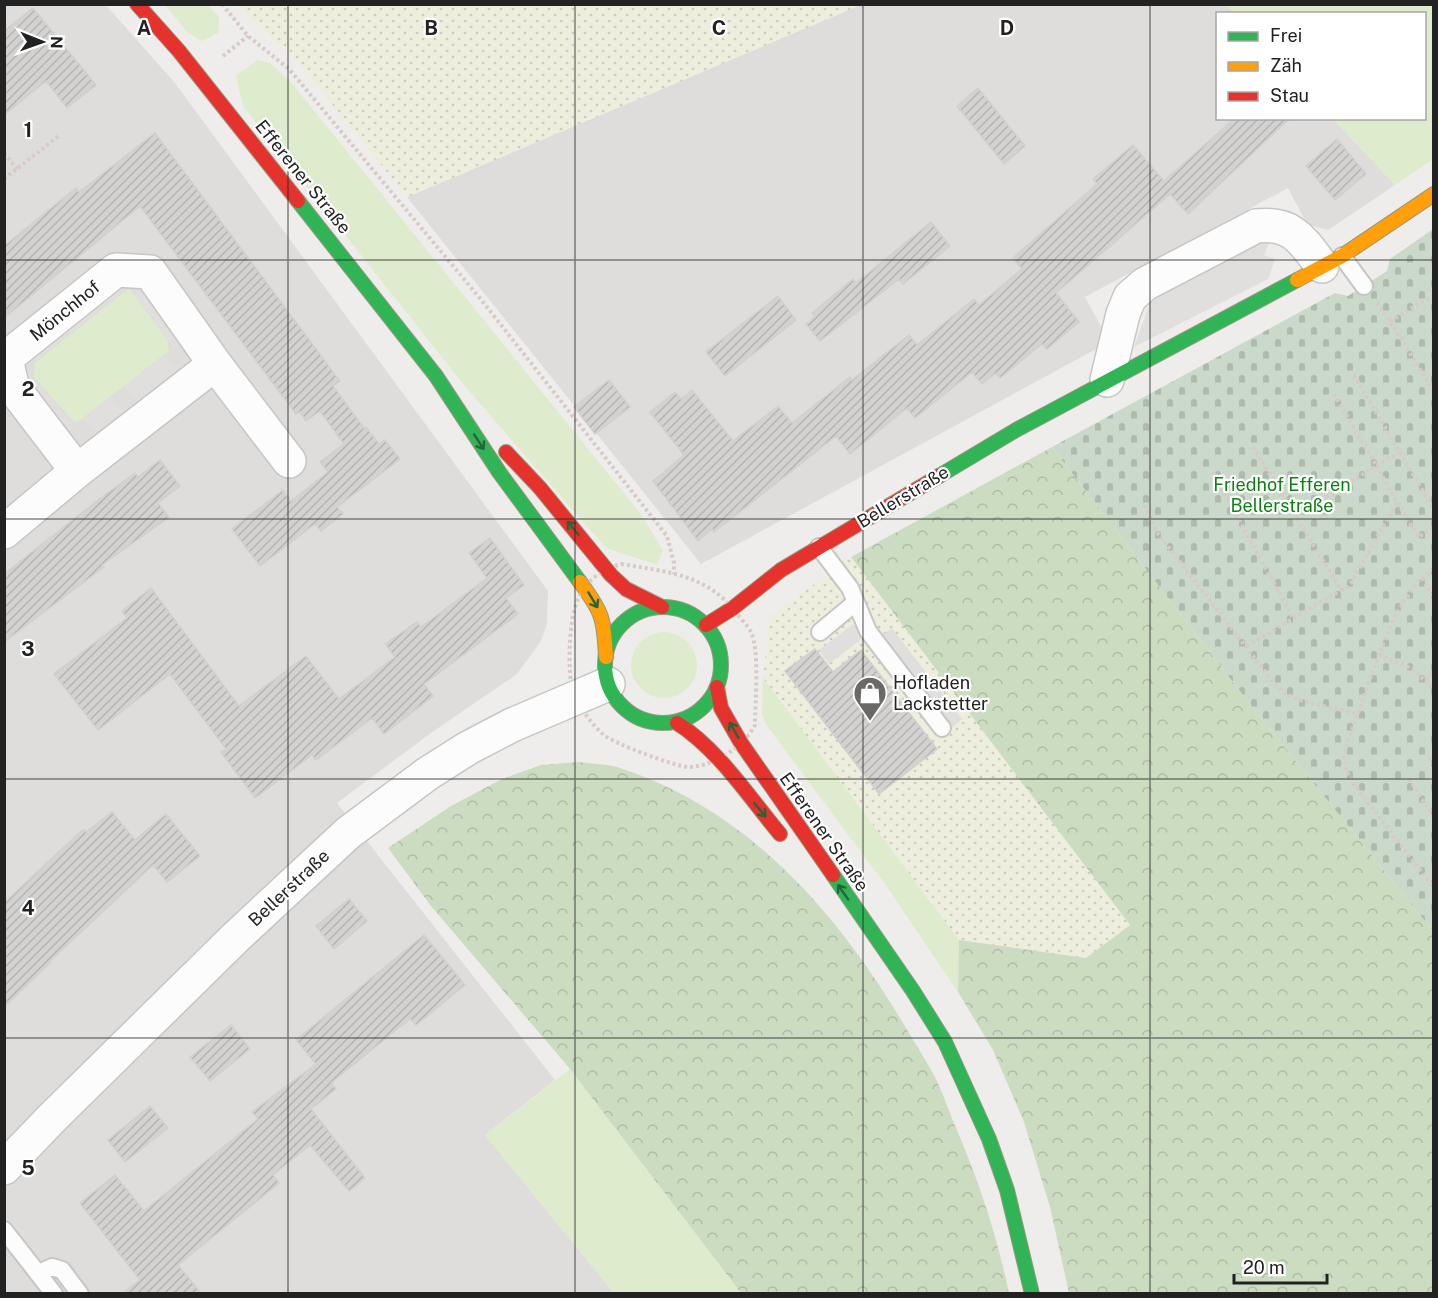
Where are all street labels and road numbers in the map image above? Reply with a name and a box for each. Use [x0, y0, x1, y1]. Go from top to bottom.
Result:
street label: Efferener Straße [251, 116, 356, 238]
street label: Mönchhof [26, 276, 104, 345]
street label: Bellerstraße [853, 461, 952, 532]
street label: Efferener Straße [776, 768, 873, 895]
street label: Bellerstraße [244, 845, 334, 930]

